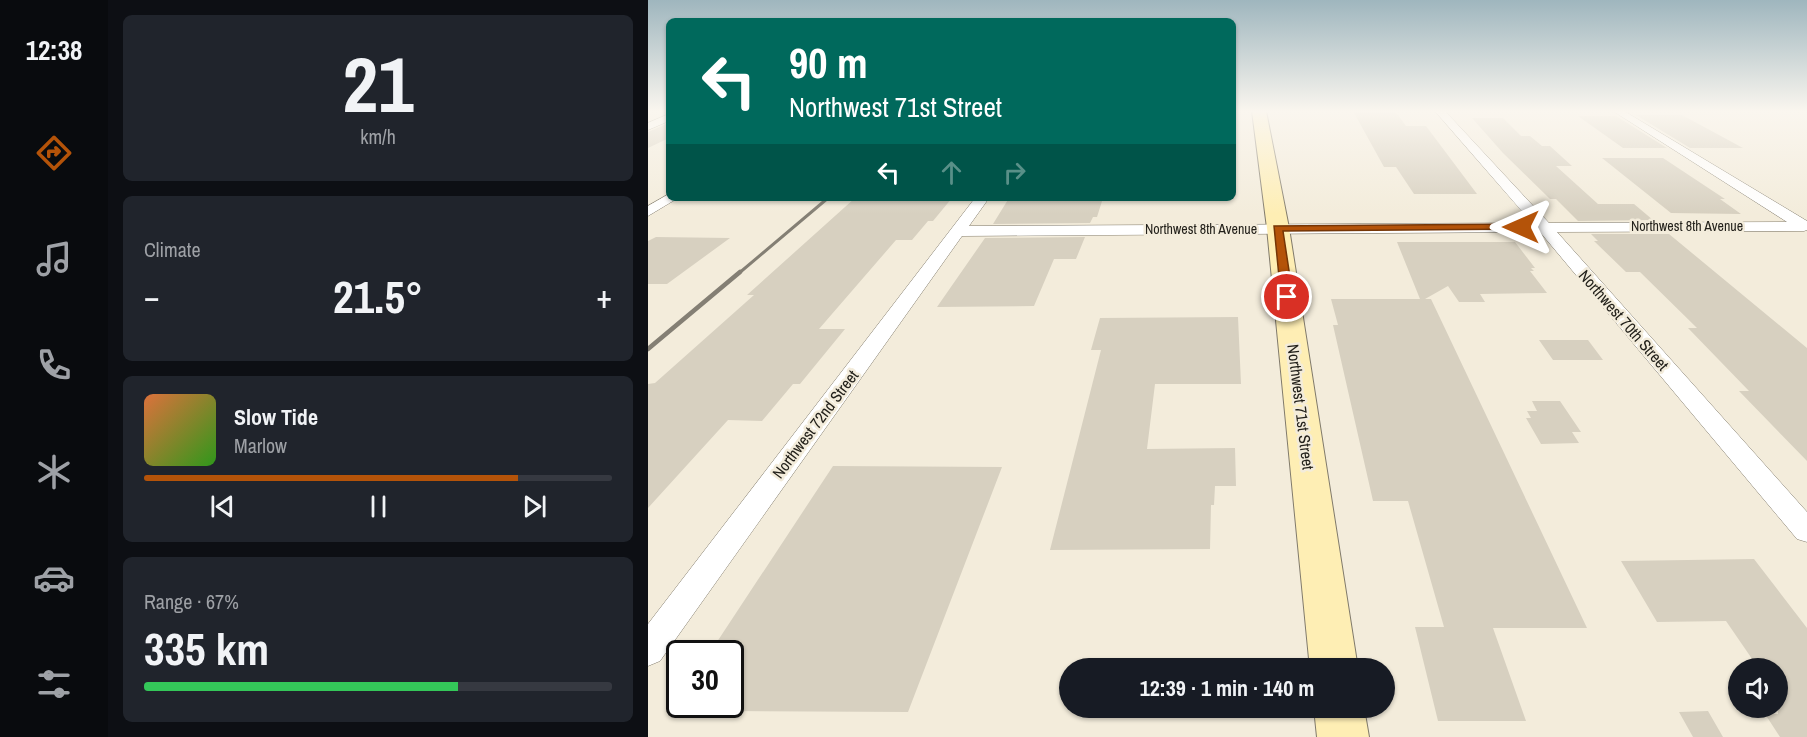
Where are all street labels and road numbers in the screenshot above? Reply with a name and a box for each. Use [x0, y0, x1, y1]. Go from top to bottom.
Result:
street label: Northwest 8th Avenue [1631, 217, 1743, 235]
street label: Northwest 8th Avenue [1145, 220, 1257, 238]
street label: Northwest 70th Street [1574, 265, 1674, 375]
street label: Northwest 71st Street [1282, 343, 1320, 471]
street label: Northwest 72nd Street [767, 365, 863, 483]

